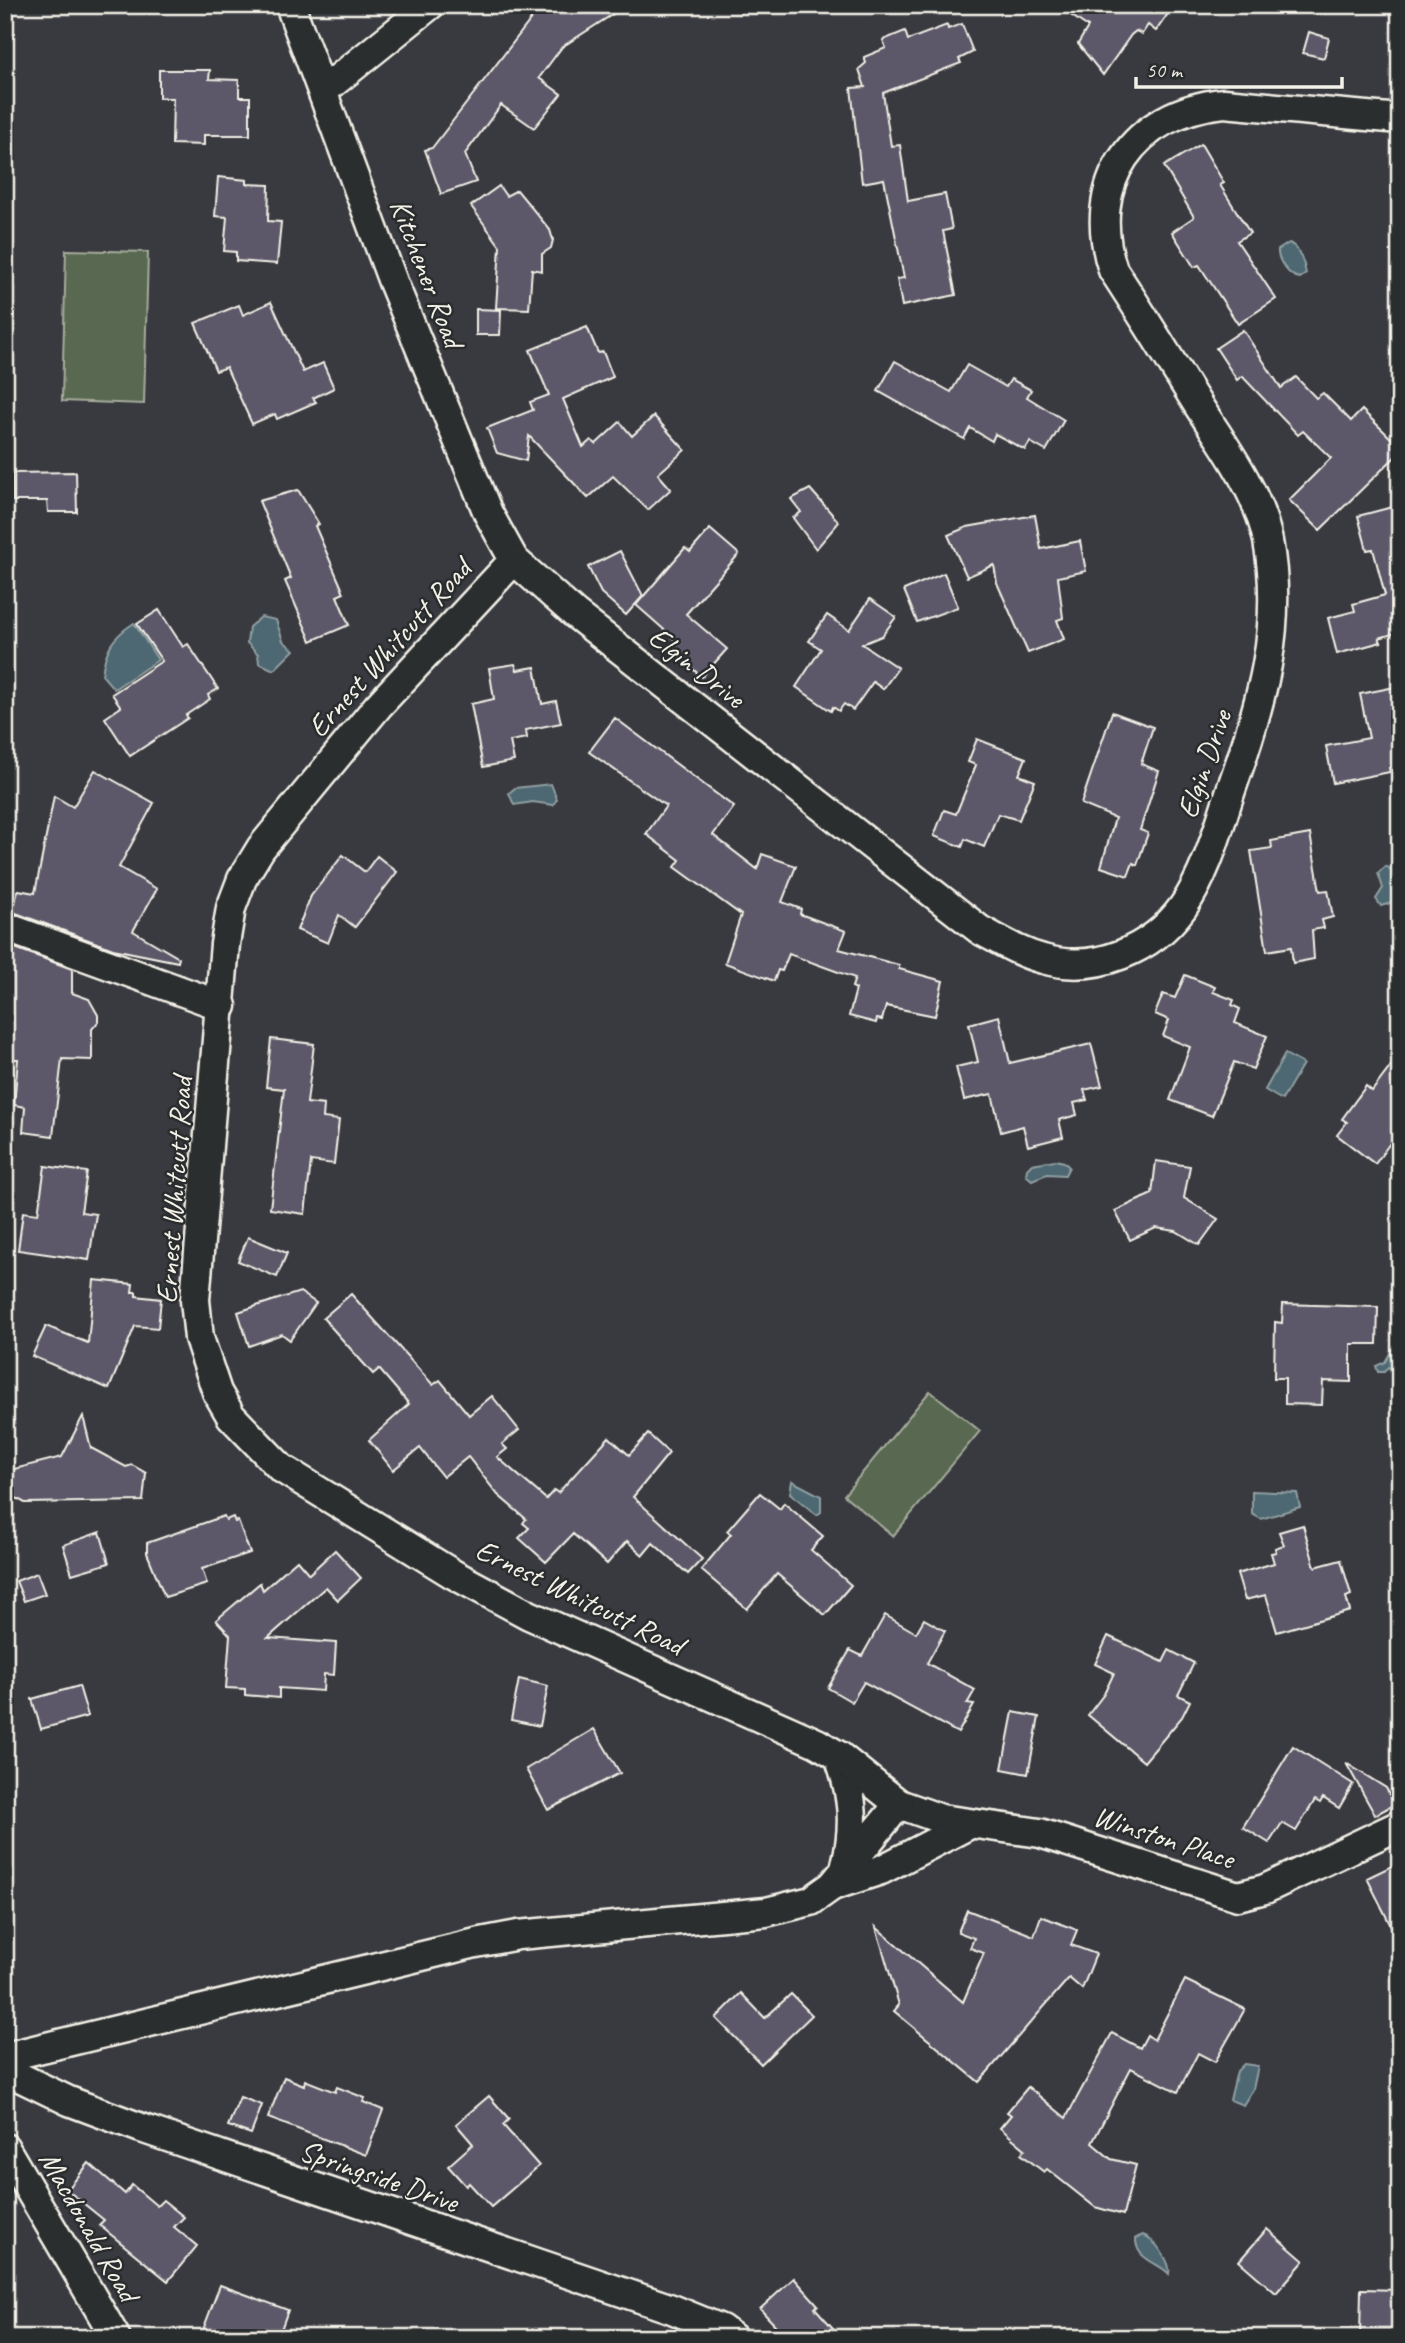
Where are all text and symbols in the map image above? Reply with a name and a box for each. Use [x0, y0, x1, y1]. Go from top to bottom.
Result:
scale bar [1136, 46, 1342, 90]
text: 50 m [1146, 57, 1184, 83]
street label: Kitchener Road [381, 193, 474, 357]
street label: Ernest Whitcutt Road [299, 548, 482, 745]
street label: Elgin Drive [641, 618, 754, 718]
street label: Elgin Drive [1168, 703, 1241, 823]
street label: Ernest Whitcutt Road [147, 1071, 201, 1305]
street label: Ernest Whitcutt Road [470, 1530, 694, 1666]
street label: Winston Place [1089, 1796, 1241, 1878]
street label: Springside Drive [295, 2131, 465, 2222]
street label: Macdonald Road [31, 2144, 150, 2312]

